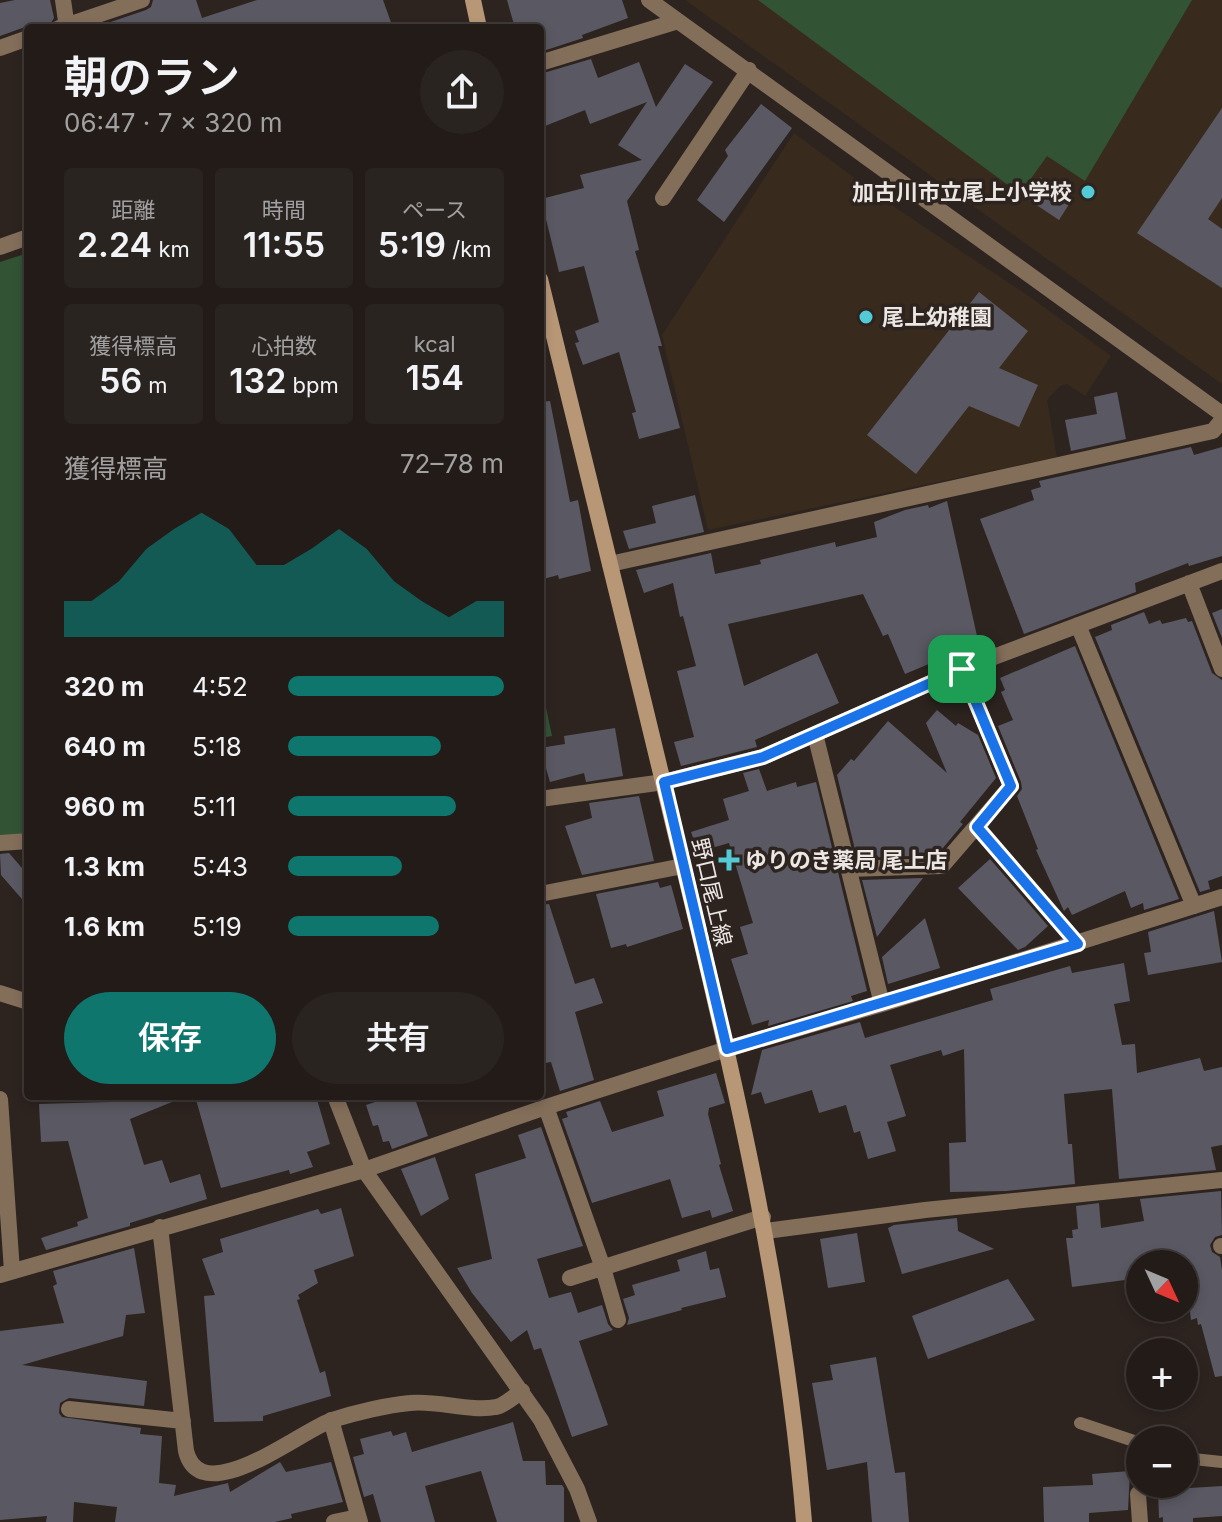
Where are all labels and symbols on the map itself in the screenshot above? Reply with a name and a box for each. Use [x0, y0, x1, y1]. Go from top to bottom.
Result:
place label: 加古川市立尾上小学校 [852, 179, 1072, 205]
marker: 加古川市立尾上小学校 [1079, 183, 1097, 201]
place label: 尾上幼稚園 [882, 304, 992, 330]
marker: 尾上幼稚園 [857, 308, 875, 326]
pin [928, 635, 996, 703]
street label: 野口尾上線 [687, 835, 737, 949]
place label: ゆりのき薬局 尾上店 [745, 847, 948, 873]
marker: ゆりのき薬局 尾上店 [720, 851, 738, 869]
north arrow [1126, 1250, 1198, 1322]

